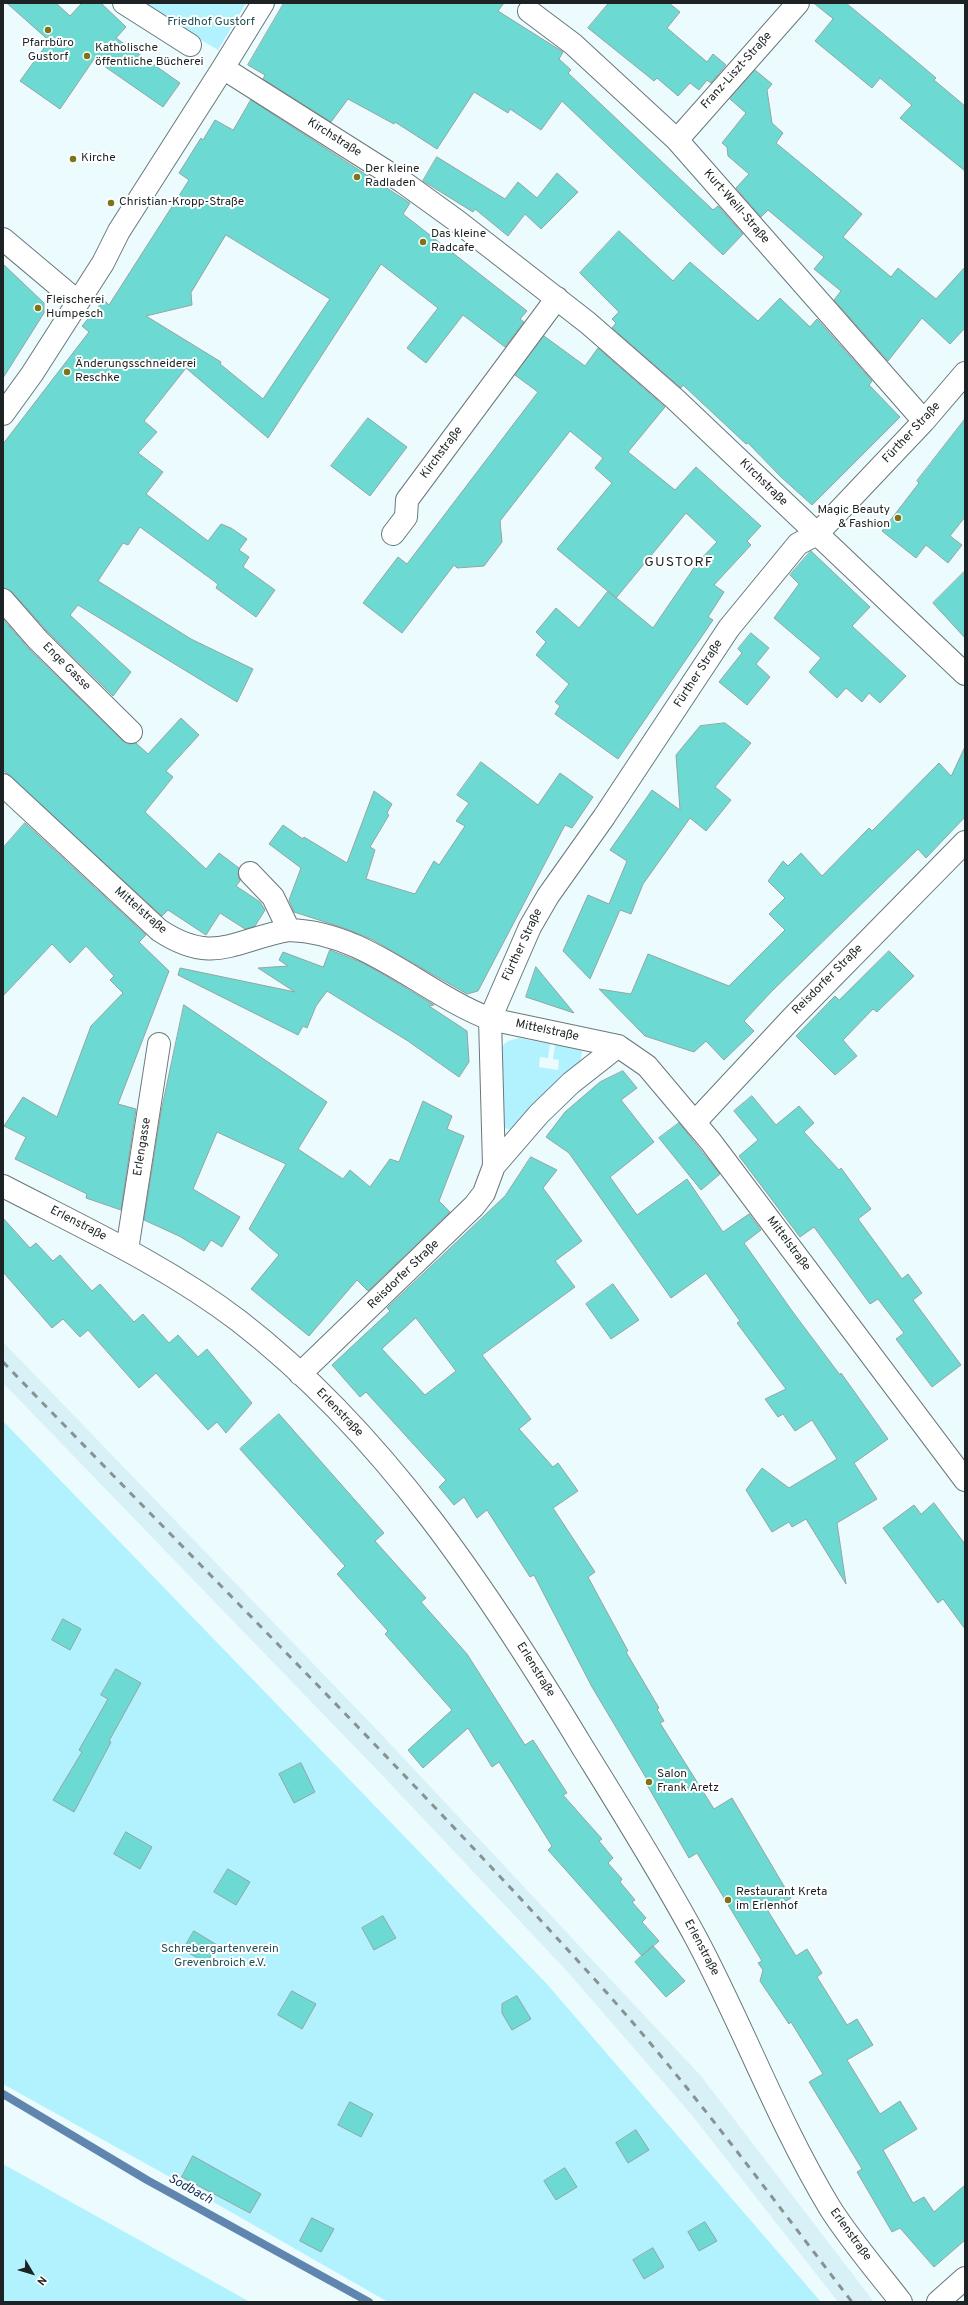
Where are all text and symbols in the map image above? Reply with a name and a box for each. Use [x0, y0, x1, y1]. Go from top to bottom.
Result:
park label: Friedhof Gustorf [167, 16, 255, 30]
marker: Pfarrbüro Gustorf [43, 25, 53, 35]
street label: Franz-Liszt-Straße [699, 29, 775, 113]
place label: Pfarrbüro Gustorf [22, 37, 74, 65]
place label: Katholische öffentliche Bücherei [95, 42, 204, 70]
marker: Katholische öffentliche Bücherei [82, 51, 92, 61]
street label: Kirchstraße [304, 116, 364, 160]
place label: Kirche [81, 152, 116, 166]
marker: Kirche [68, 154, 78, 164]
place label: Der kleine Radladen [365, 163, 420, 191]
street label: Kurt-Weill-Straße [700, 167, 772, 247]
marker: Der kleine Radladen [352, 172, 362, 182]
place label: Christian-Kropp-Straße [119, 196, 244, 210]
marker: Christian-Kropp-Straße [106, 198, 116, 208]
place label: Das kleine Radcafe [431, 228, 486, 256]
marker: Das kleine Radcafe [418, 237, 428, 247]
place label: Fleischerei Humpesch [46, 294, 104, 322]
marker: Fleischerei Humpesch [33, 303, 43, 313]
place label: Änderungsschneiderei Reschke [75, 358, 196, 386]
marker: Änderungsschneiderei Reschke [62, 367, 72, 377]
street label: Fürther Straße [880, 399, 944, 467]
street label: Kirchstraße [418, 424, 466, 482]
street label: Kirchstraße [736, 456, 790, 510]
place label: Magic Beauty & Fashion [817, 504, 890, 532]
marker: Magic Beauty & Fashion [893, 513, 903, 523]
district label: GUSTORF [644, 555, 714, 571]
street label: Fürther Straße [672, 637, 726, 711]
street label: Enge Gasse [39, 640, 93, 694]
street label: Mittelstraße [111, 884, 169, 938]
street label: Fürther Straße [500, 906, 546, 984]
street label: Reisdorfer Straße [790, 942, 866, 1018]
street label: Mittelstraße [514, 1017, 580, 1045]
street label: Erlengasse [131, 1117, 155, 1177]
street label: Erlenstraße [47, 1204, 109, 1244]
street label: Mittelstraße [763, 1214, 813, 1274]
street label: Reisdorfer Straße [365, 1237, 443, 1313]
street label: Erlenstraße [312, 1386, 366, 1440]
street label: Erlenstraße [513, 1640, 557, 1700]
place label: Salon Frank Aretz [657, 1768, 719, 1796]
marker: Salon Frank Aretz [644, 1777, 654, 1787]
place label: Restaurant Kreta im Erlenhof [736, 1886, 827, 1914]
marker: Restaurant Kreta im Erlenhof [723, 1895, 733, 1905]
street label: Erlenstraße [680, 1917, 722, 1979]
park label: Schrebergartenverein Grevenbroich e.V. [161, 1943, 279, 1971]
water label: Sodbach [165, 2171, 215, 2209]
street label: Erlenstraße [826, 2206, 874, 2264]
north arrow [12, 2253, 52, 2293]
text: N [34, 2273, 49, 2288]

